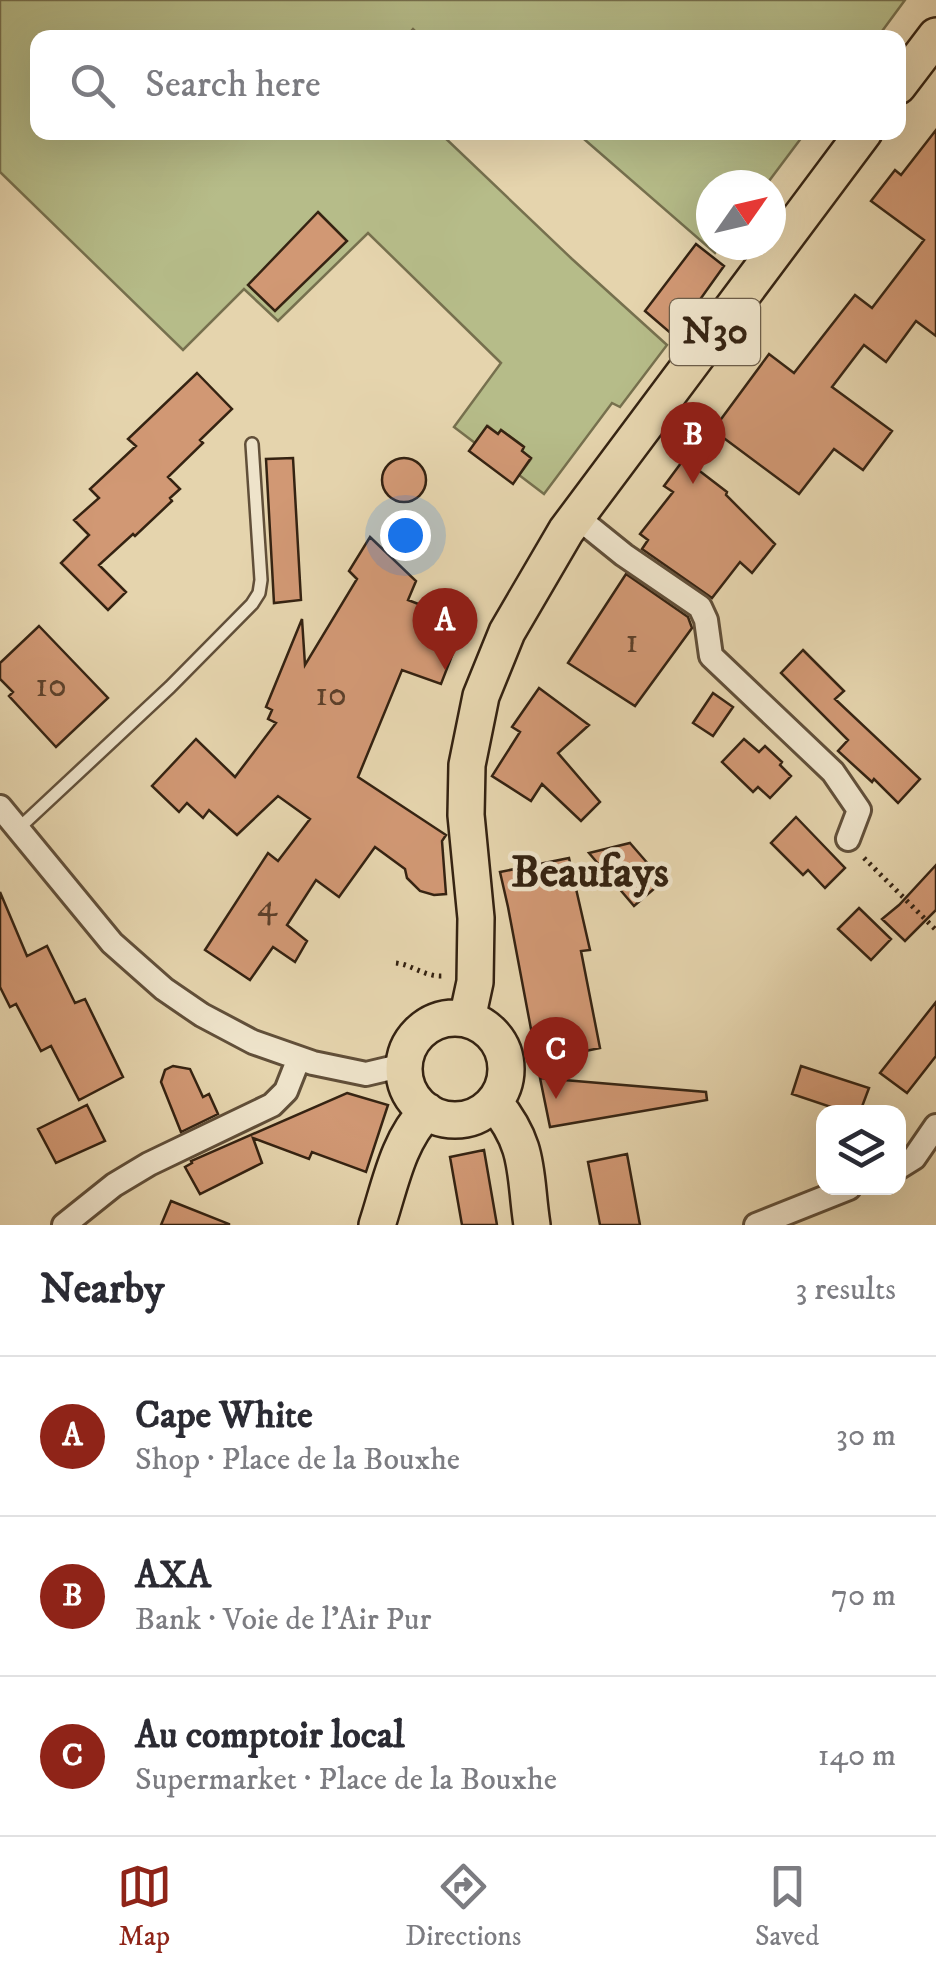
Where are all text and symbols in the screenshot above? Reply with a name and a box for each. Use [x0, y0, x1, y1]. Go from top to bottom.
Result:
search box [30, 30, 906, 140]
icon: search [65, 58, 120, 113]
text: Search here [145, 61, 321, 109]
north arrow [696, 170, 786, 260]
road number: N30 [670, 299, 760, 365]
pin: B [660, 402, 726, 484]
your location [380, 510, 431, 561]
pin: A [412, 588, 478, 670]
house number: 1 [626, 620, 638, 664]
house number: 10 [35, 664, 67, 708]
house number: 10 [315, 673, 347, 717]
district label: Beaufays [511, 845, 669, 901]
house number: 4 [257, 884, 278, 928]
pin: C [524, 1016, 588, 1099]
map controls [816, 1105, 906, 1195]
button: layers [816, 1105, 906, 1195]
text: Nearby [40, 1264, 164, 1316]
text: 3 results [795, 1270, 896, 1310]
text: Cape White [135, 1392, 313, 1440]
text: A [62, 1416, 83, 1456]
text: 30 m [836, 1416, 896, 1456]
text: Shop · Place de la Bouxhe [135, 1440, 460, 1480]
text: AXA [135, 1552, 211, 1600]
text: B [62, 1576, 83, 1616]
text: 70 m [831, 1576, 896, 1616]
text: Bank · Voie de l'Air Pur [135, 1600, 431, 1640]
text: Au comptoir local [135, 1712, 405, 1760]
text: C [62, 1736, 83, 1776]
text: 140 m [818, 1736, 896, 1776]
text: Supermarket · Place de la Bouxhe [135, 1760, 557, 1800]
tab: Map [117, 1859, 172, 1954]
tab: Directions [405, 1859, 521, 1954]
tab: Saved [755, 1859, 819, 1954]

